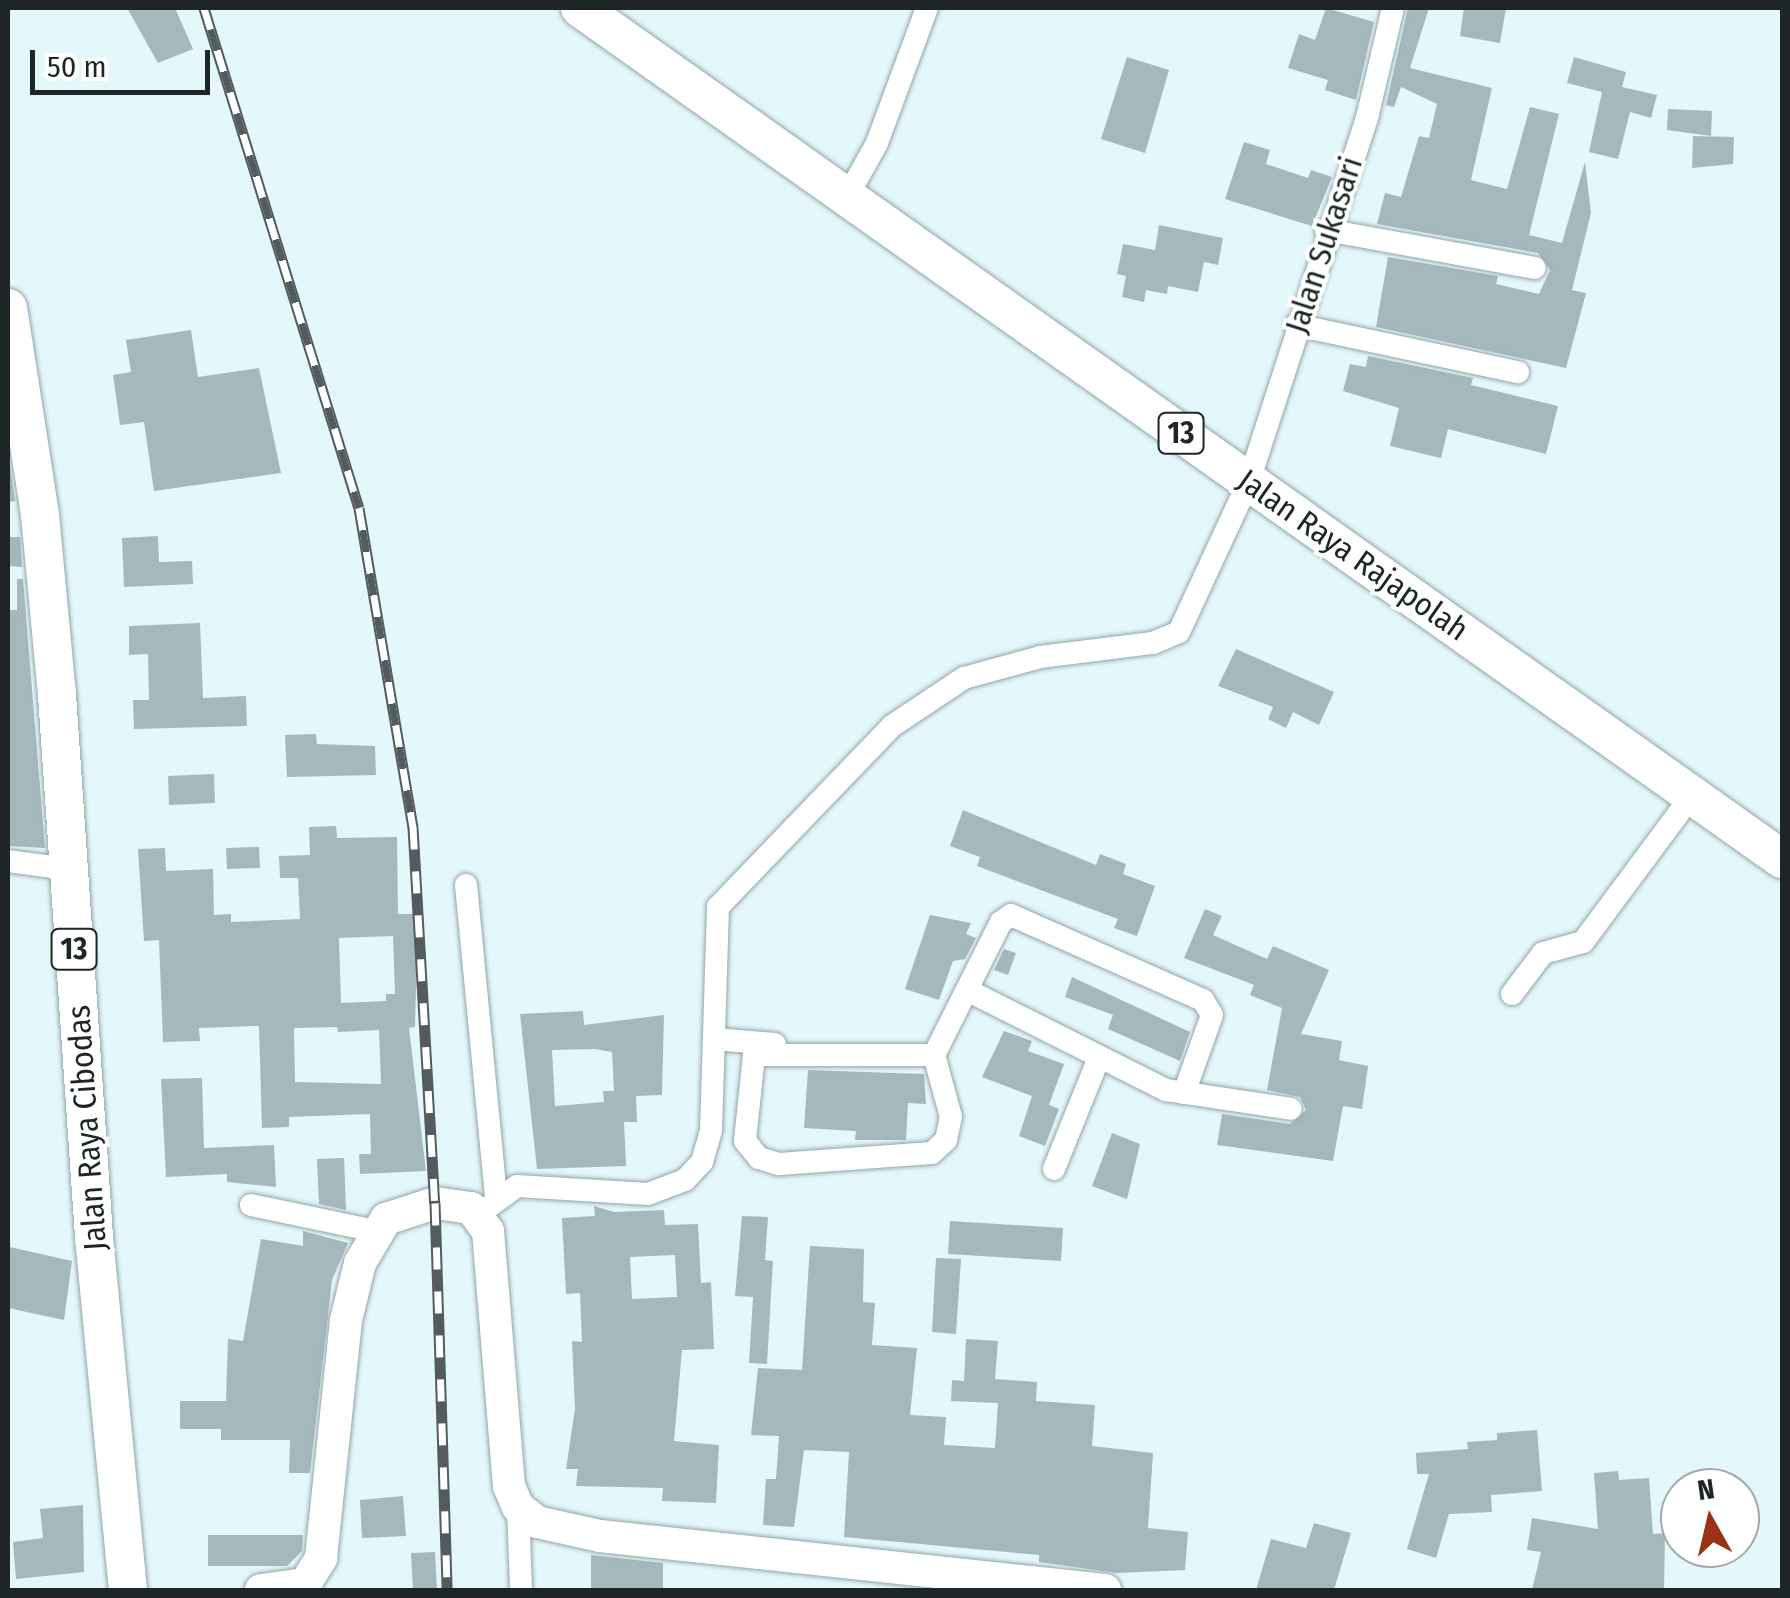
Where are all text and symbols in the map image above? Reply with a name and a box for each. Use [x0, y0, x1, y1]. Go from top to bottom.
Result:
scale bar [35, 30, 215, 92]
text: 50 m [47, 49, 107, 85]
street label: Jalan Sukasari [1277, 152, 1371, 338]
road number: 13 [1156, 408, 1206, 458]
street label: Jalan Raya Rajapolah [1230, 461, 1476, 649]
road number: 13 [49, 924, 99, 974]
street label: Jalan Raya Cibodas [59, 1004, 115, 1252]
north arrow [1660, 1468, 1760, 1568]
text: N [1695, 1472, 1717, 1507]

